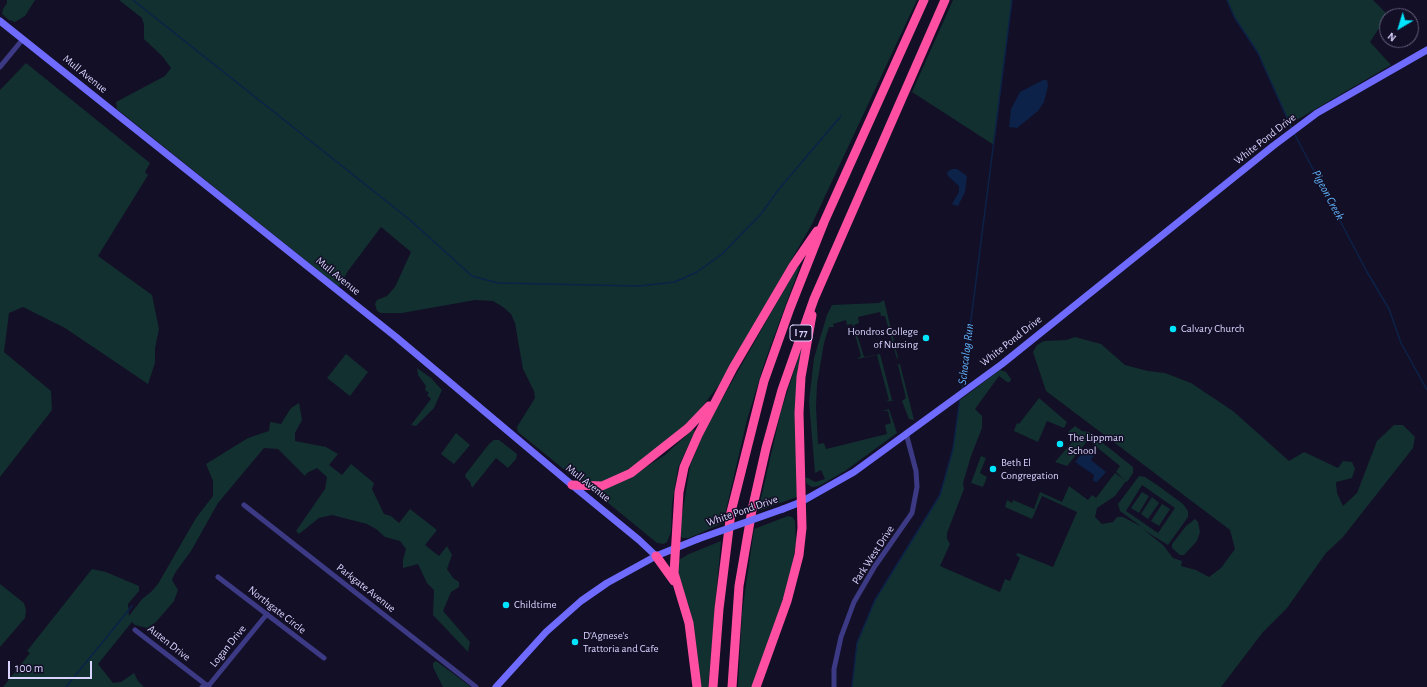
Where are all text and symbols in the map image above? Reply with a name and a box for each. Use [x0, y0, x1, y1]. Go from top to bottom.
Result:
north arrow [1379, 8, 1419, 48]
text: N [1386, 30, 1398, 44]
street label: Mull Avenue [60, 52, 110, 96]
street label: White Pond Drive [1231, 111, 1299, 167]
water label: Pigeon Creek [1309, 167, 1347, 223]
street label: Mull Avenue [313, 254, 363, 298]
street label: White Pond Drive [977, 313, 1045, 369]
place label: Calvary Church [1181, 322, 1245, 336]
water label: Schocalog Run [955, 323, 977, 385]
marker: Calvary Church [1168, 324, 1178, 334]
road number: I 77 [790, 325, 812, 341]
place label: Hondros College of Nursing [847, 325, 918, 351]
marker: Hondros College of Nursing [921, 333, 931, 343]
place label: The Lippman School [1068, 431, 1124, 457]
marker: The Lippman School [1055, 439, 1065, 449]
place label: Beth El Congregation [1001, 456, 1059, 482]
street label: Mull Avenue [563, 461, 613, 505]
marker: Beth El Congregation [988, 464, 998, 474]
street label: White Pond Drive [704, 493, 780, 529]
street label: Park West Drive [849, 523, 897, 587]
street label: Parkgate Avenue [334, 561, 398, 615]
street label: Northgate Circle [245, 583, 309, 637]
place label: Childtime [514, 598, 557, 612]
marker: Childtime [501, 600, 511, 610]
street label: Auten Drive [145, 622, 193, 664]
street label: Logan Drive [207, 622, 249, 670]
place label: D'Agnese's Trattoria and Cafe [583, 629, 659, 655]
marker: D'Agnese's Trattoria and Cafe [570, 637, 580, 647]
scale bar [10, 653, 94, 679]
text: 100 m [15, 662, 43, 674]

